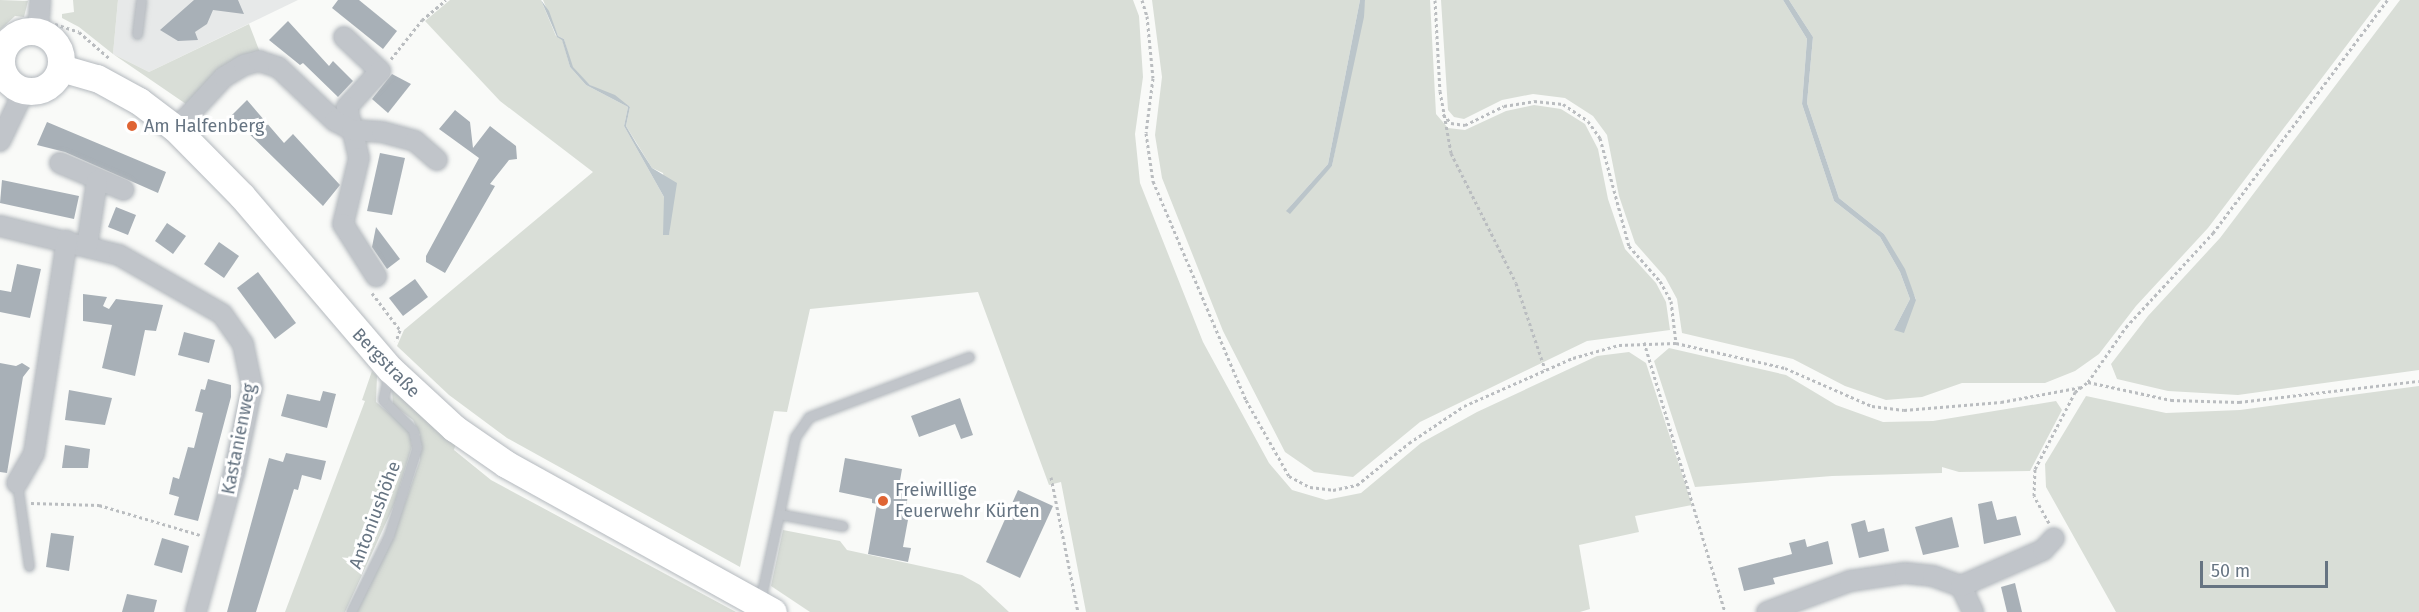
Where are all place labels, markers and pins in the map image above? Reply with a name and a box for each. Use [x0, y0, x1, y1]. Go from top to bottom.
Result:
place label: Am Halfenberg [144, 115, 264, 137]
marker: Am Halfenberg [125, 119, 139, 133]
place label: Freiwillige Feuerwehr Kürten [895, 480, 1040, 522]
marker: Freiwillige Feuerwehr Kürten [876, 494, 890, 508]

